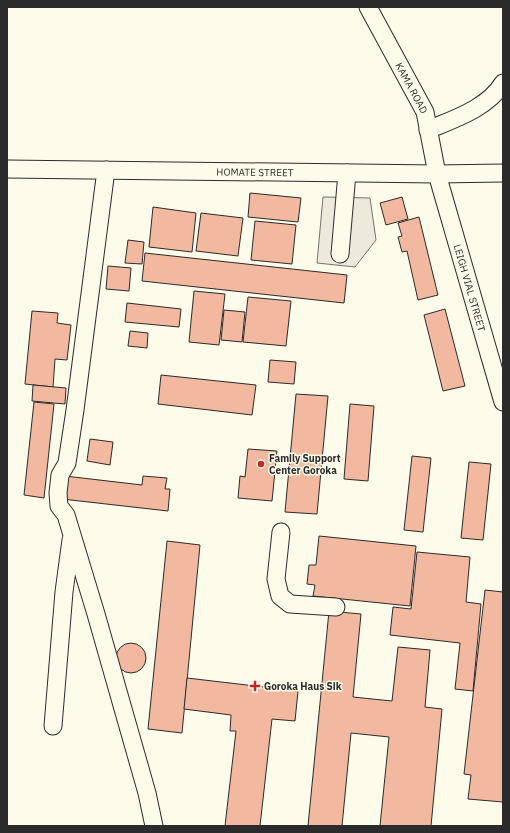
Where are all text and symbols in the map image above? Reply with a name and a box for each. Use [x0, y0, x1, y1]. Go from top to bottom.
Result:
street label: KAMA ROAD [392, 60, 431, 116]
street label: HOMATE STREET [216, 165, 294, 179]
street label: LEIGH VIAL STREET [451, 243, 488, 333]
place label: Family Support Center Goroka [269, 452, 341, 477]
marker: Family Support Center Goroka [256, 459, 266, 469]
marker: Goroka Haus Sik [249, 680, 261, 692]
place label: Goroka Haus Sik [264, 680, 342, 693]

